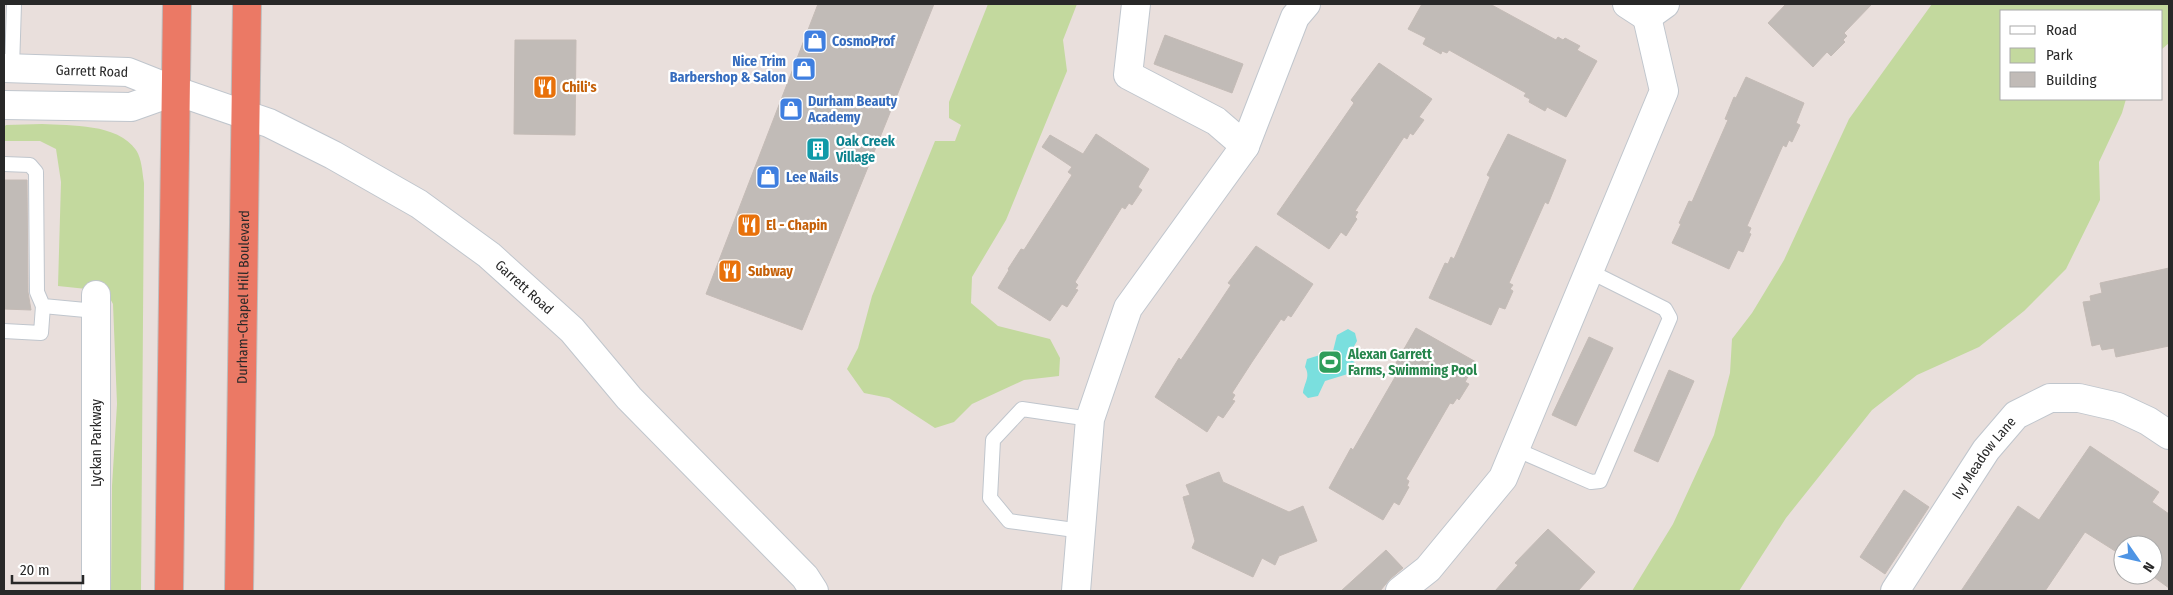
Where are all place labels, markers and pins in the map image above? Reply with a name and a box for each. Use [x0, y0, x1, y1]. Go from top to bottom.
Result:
shop icon: CosmoProf [802, 28, 828, 54]
place label: CosmoProf [832, 33, 896, 50]
place label: Nice Trim Barbershop & Salon [670, 53, 786, 86]
shop icon: Nice Trim Barbershop & Salon [791, 56, 817, 82]
restaurant icon: Chili's [532, 74, 558, 100]
place label: Chili's [562, 79, 597, 96]
place label: Durham Beauty Academy [807, 93, 898, 126]
shop icon: Durham Beauty Academy [778, 96, 804, 122]
place label: Oak Creek Village [835, 133, 896, 166]
building icon: Oak Creek Village [805, 136, 831, 162]
shop icon: Lee Nails [755, 164, 781, 190]
place label: Lee Nails [786, 169, 838, 186]
restaurant icon: El - Chapin [736, 212, 762, 238]
place label: El - Chapin [766, 217, 827, 234]
restaurant icon: Subway [717, 258, 743, 284]
place label: Subway [748, 263, 793, 280]
place label: Alexan Garrett Farms, Swimming Pool [1347, 346, 1477, 379]
sports icon: Alexan Garrett Farms, Swimming Pool [1317, 349, 1343, 375]

